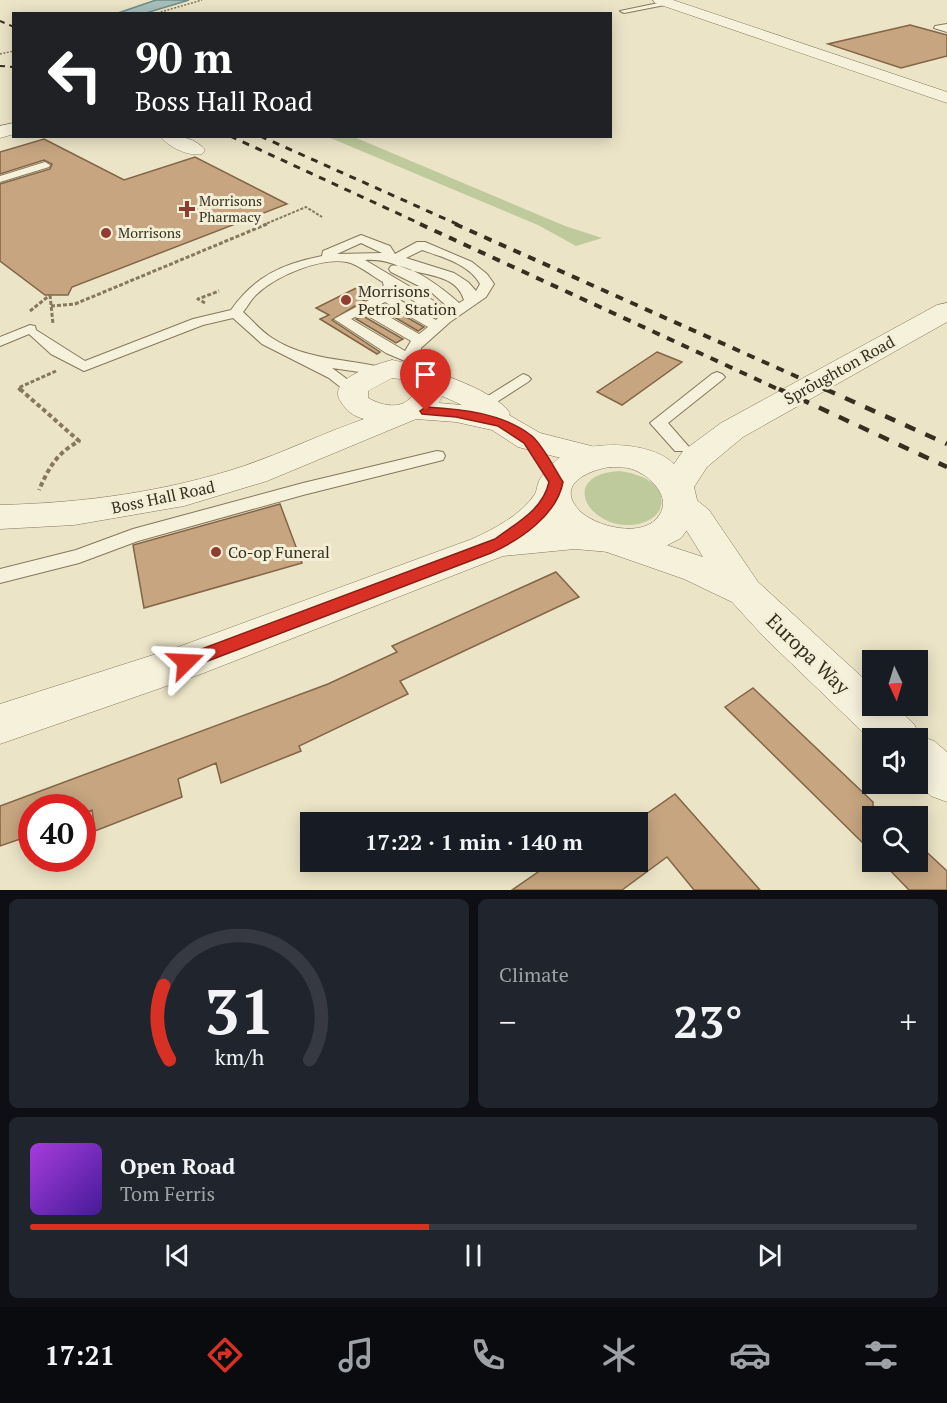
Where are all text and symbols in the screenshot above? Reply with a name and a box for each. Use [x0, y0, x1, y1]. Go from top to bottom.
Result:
text: 90 m [135, 29, 233, 85]
icon: left [36, 36, 114, 114]
text: Boss Hall Road [135, 83, 313, 119]
place label: Morrisons Pharmacy [199, 191, 262, 226]
marker: Morrisons Pharmacy [180, 202, 194, 216]
place label: Morrisons [118, 223, 181, 242]
marker: Morrisons [99, 226, 113, 240]
place label: Morrisons Petrol Station [358, 280, 457, 320]
marker: Morrisons Petrol Station [339, 293, 353, 307]
street label: Sproughton Road [780, 330, 898, 410]
pin [400, 349, 451, 411]
icon: arrive [409, 358, 442, 391]
street label: Boss Hall Road [109, 475, 217, 519]
place label: Co-op Funeral [228, 541, 330, 563]
marker: Co-op Funeral [209, 545, 223, 559]
street label: Europa Way [761, 607, 856, 701]
position arrow [154, 630, 218, 694]
north arrow [862, 650, 928, 716]
map controls [862, 650, 928, 872]
button: sound [862, 728, 928, 794]
speed limit sign: 40 [18, 794, 96, 872]
button: search [862, 806, 928, 872]
text: 17:22 · 1 min · 140 m [365, 827, 583, 856]
text: Climate [499, 961, 569, 988]
text: 31 [204, 969, 274, 1052]
text: 23° [673, 991, 743, 1051]
text: − [499, 1000, 517, 1043]
text: + [899, 1000, 917, 1043]
text: km/h [214, 1044, 264, 1072]
text: Open Road [120, 1151, 235, 1180]
text: Tom Ferris [120, 1180, 215, 1207]
icon: previous [161, 1239, 194, 1272]
icon: pause [457, 1239, 490, 1272]
icon: next [753, 1239, 786, 1272]
icon: directions [204, 1334, 246, 1376]
icon: music [335, 1334, 377, 1376]
icon: phone [467, 1334, 509, 1376]
icon: climate [598, 1334, 640, 1376]
icon: car [729, 1334, 771, 1376]
icon: filters [860, 1334, 902, 1376]
text: 17:21 [45, 1337, 115, 1373]

